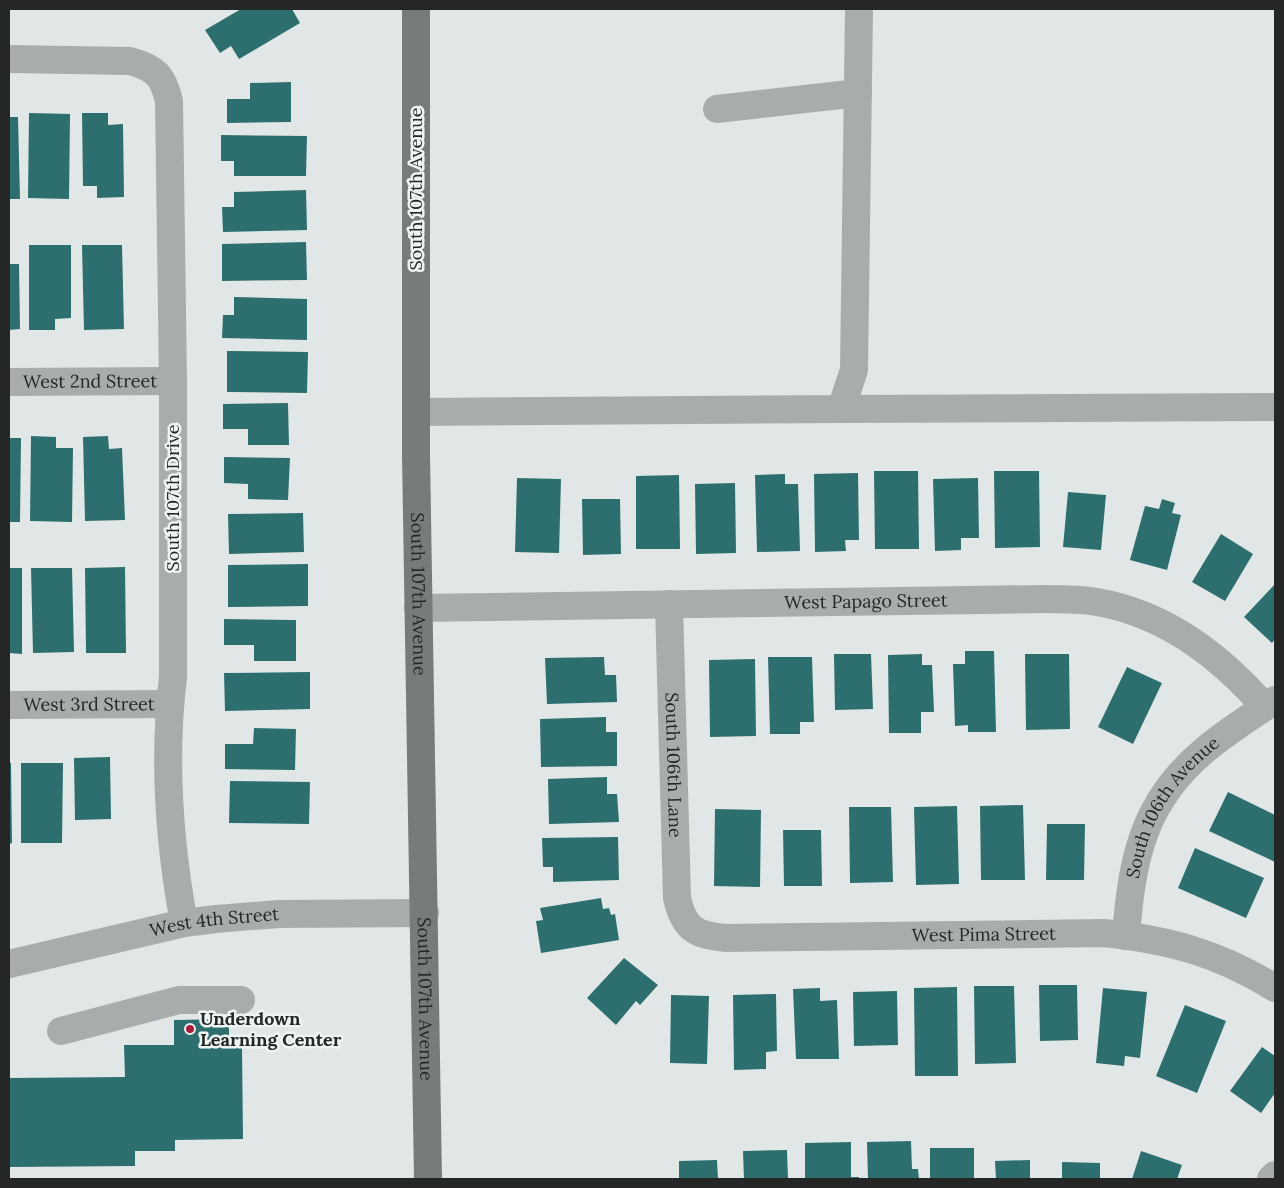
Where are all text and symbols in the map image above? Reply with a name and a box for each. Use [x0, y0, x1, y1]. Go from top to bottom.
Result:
street label: South 107th Avenue [404, 107, 427, 271]
street label: West 2nd Street [23, 369, 157, 393]
street label: South 107th Drive [161, 424, 184, 572]
street label: South 107th Avenue [406, 512, 432, 676]
street label: West Papago Street [784, 588, 948, 614]
street label: West 3rd Street [23, 692, 155, 716]
street label: South 106th Lane [660, 692, 687, 838]
street label: South 106th Avenue [1121, 731, 1224, 880]
street label: West 4th Street [147, 902, 280, 942]
street label: South 107th Avenue [413, 917, 438, 1081]
street label: West Pima Street [912, 922, 1056, 947]
place label: Underdown Learning Center [200, 1007, 342, 1051]
marker: Underdown Learning Center [184, 1023, 196, 1035]

